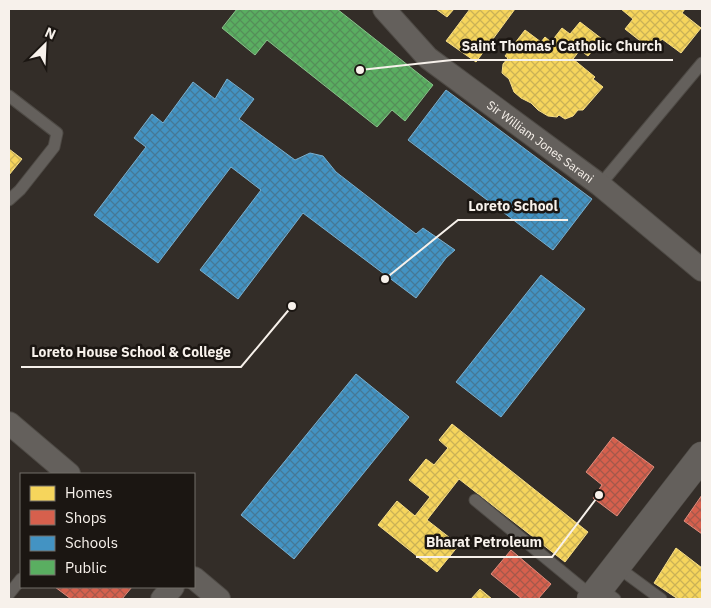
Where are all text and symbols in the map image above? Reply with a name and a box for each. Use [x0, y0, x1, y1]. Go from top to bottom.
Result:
north arrow [20, 20, 70, 70]
text: N [42, 23, 59, 43]
callout: Saint Thomas' Catholic Church [452, 31, 673, 60]
text: Saint Thomas' Catholic Church [462, 37, 662, 55]
street label: Sir William Jones Sarani [484, 97, 597, 186]
callout: Loreto School [458, 191, 568, 220]
text: Loreto School [468, 197, 558, 215]
callout: Loreto House School & College [21, 338, 241, 367]
text: Loreto House School & College [31, 343, 231, 361]
legend [20, 473, 195, 588]
text: Homes [65, 483, 113, 502]
text: Shops [65, 508, 107, 527]
callout: Bharat Petroleum [416, 528, 552, 557]
text: Schools [65, 533, 118, 552]
text: Bharat Petroleum [426, 533, 542, 551]
text: Public [65, 558, 107, 577]

